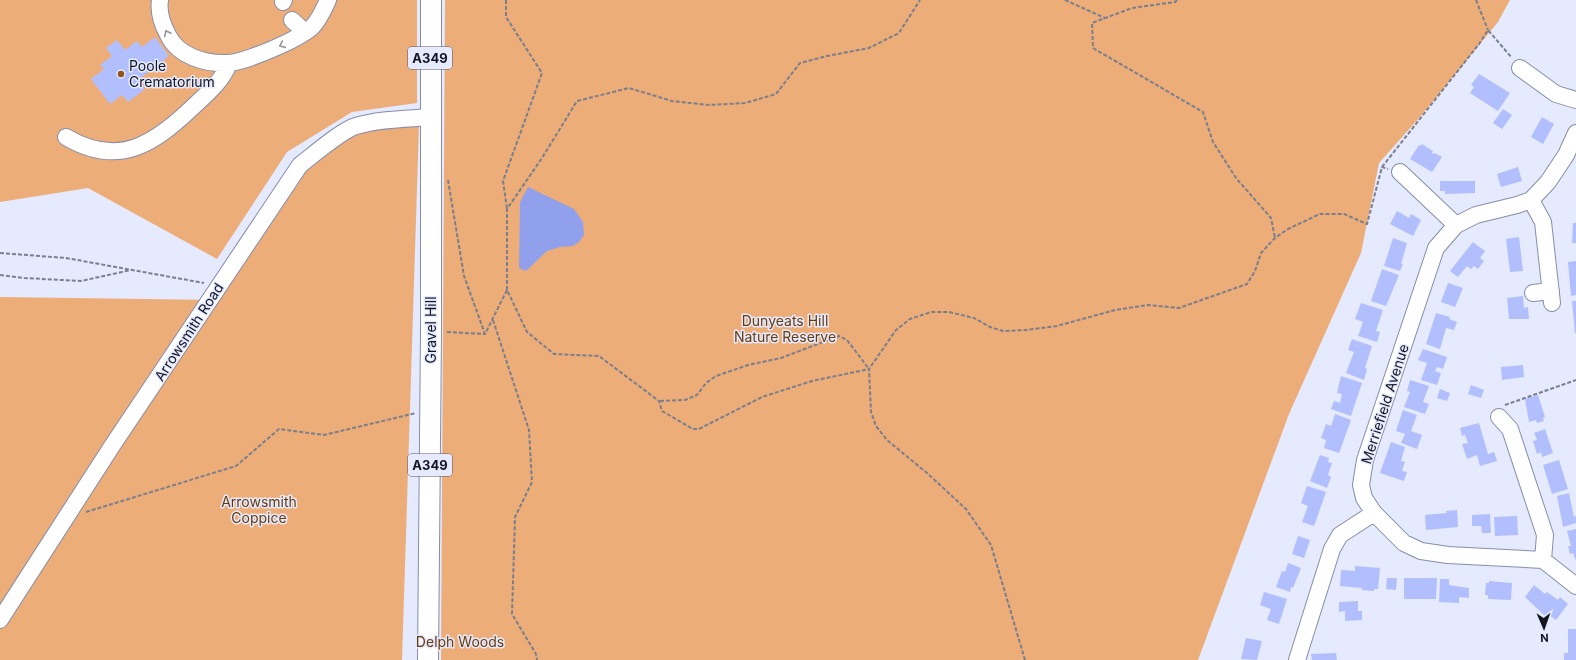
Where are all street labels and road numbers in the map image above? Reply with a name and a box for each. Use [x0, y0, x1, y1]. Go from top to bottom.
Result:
road number: A349 [408, 47, 452, 69]
street label: Arrowsmith Road [151, 280, 227, 384]
street label: Gravel Hill [422, 296, 439, 364]
street label: Merriefield Avenue [1357, 342, 1412, 466]
road number: A349 [408, 454, 452, 476]

